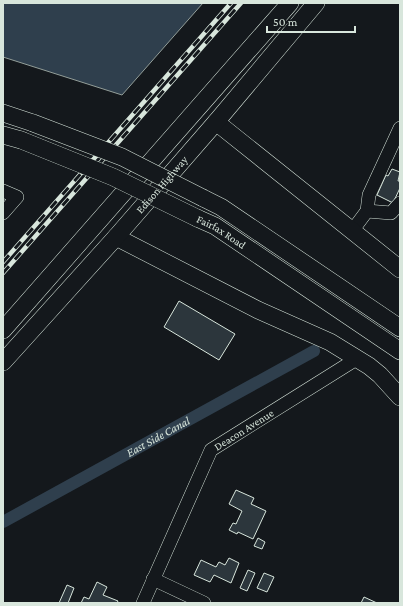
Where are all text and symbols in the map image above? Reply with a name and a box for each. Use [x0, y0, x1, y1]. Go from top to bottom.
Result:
scale bar [267, 8, 355, 34]
text: 50 m [273, 15, 298, 29]
street label: Edison Highway [133, 153, 191, 216]
street label: Fairfax Road [195, 213, 248, 251]
street label: Deacon Avenue [212, 406, 276, 453]
water label: East Side Canal [124, 413, 193, 460]

